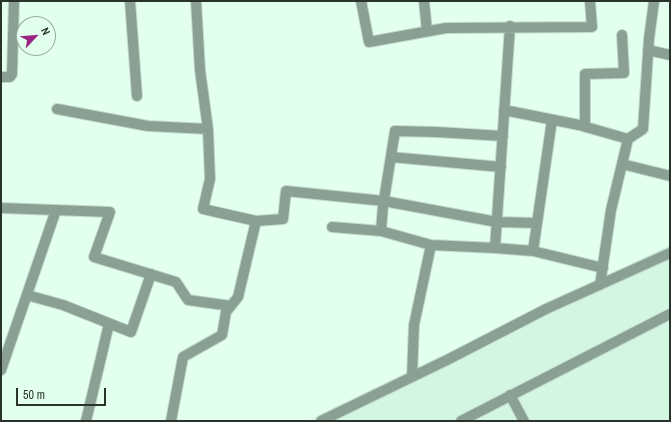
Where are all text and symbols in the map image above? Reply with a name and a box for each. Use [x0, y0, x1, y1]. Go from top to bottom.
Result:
north arrow [16, 16, 56, 56]
text: N [38, 25, 54, 37]
scale bar [18, 380, 108, 406]
text: 50 m [23, 387, 45, 403]

